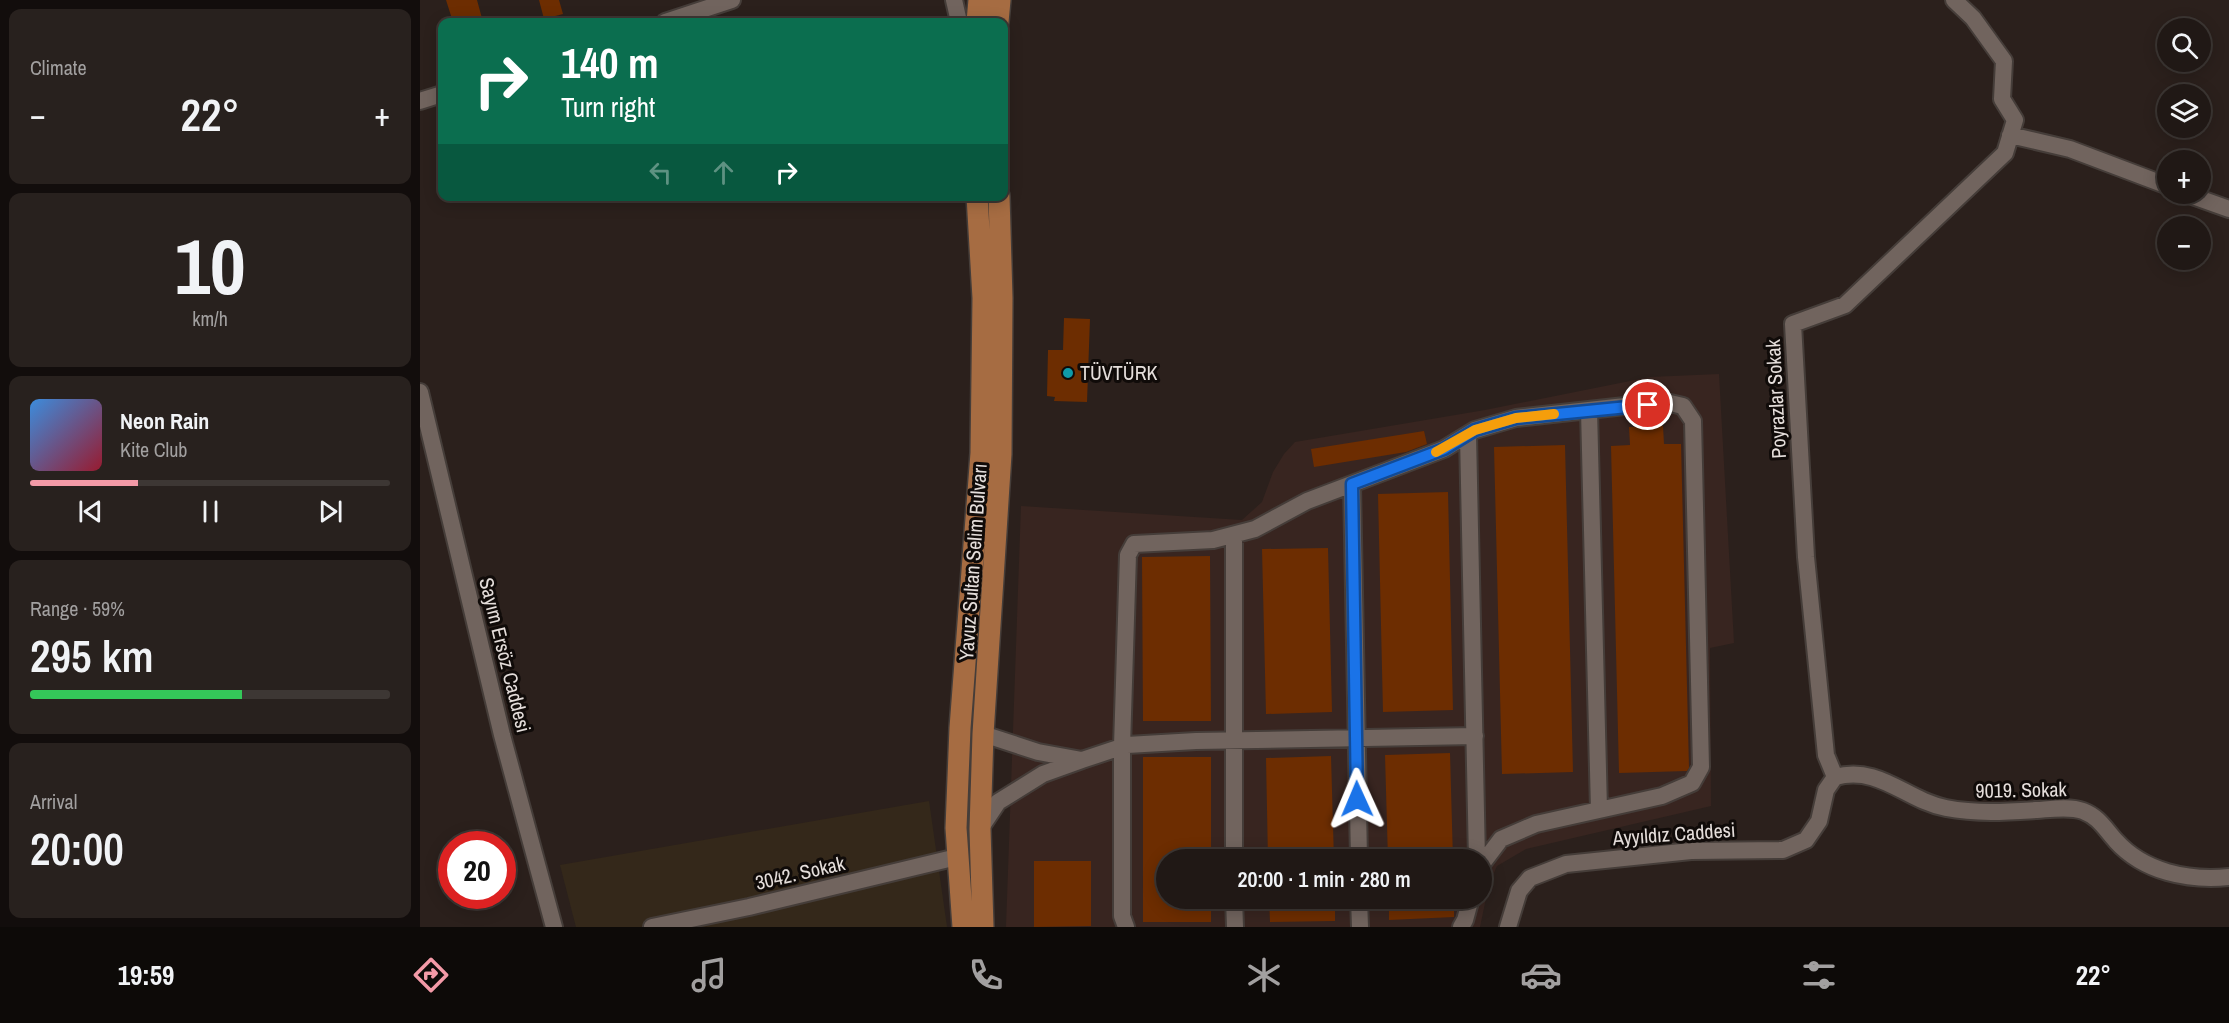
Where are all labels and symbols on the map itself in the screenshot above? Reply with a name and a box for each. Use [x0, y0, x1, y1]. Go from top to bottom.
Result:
street label: Poyrazlar Sokak [1759, 338, 1792, 459]
place label: TÜVTÜRK [1080, 359, 1157, 386]
marker: TÜVTÜRK [1061, 366, 1075, 380]
pin [1622, 379, 1673, 430]
street label: Yavuz Sultan Selim Bulvarı [952, 462, 993, 661]
street label: Sayım Ersöz Caddesi [473, 575, 538, 735]
position arrow [1325, 767, 1389, 831]
street label: 9019. Sokak [1975, 775, 2068, 804]
street label: Ayyıldız Caddesi [1611, 816, 1736, 851]
speed limit sign: 20 [438, 831, 516, 909]
street label: 3042. Sokak [752, 849, 848, 896]

